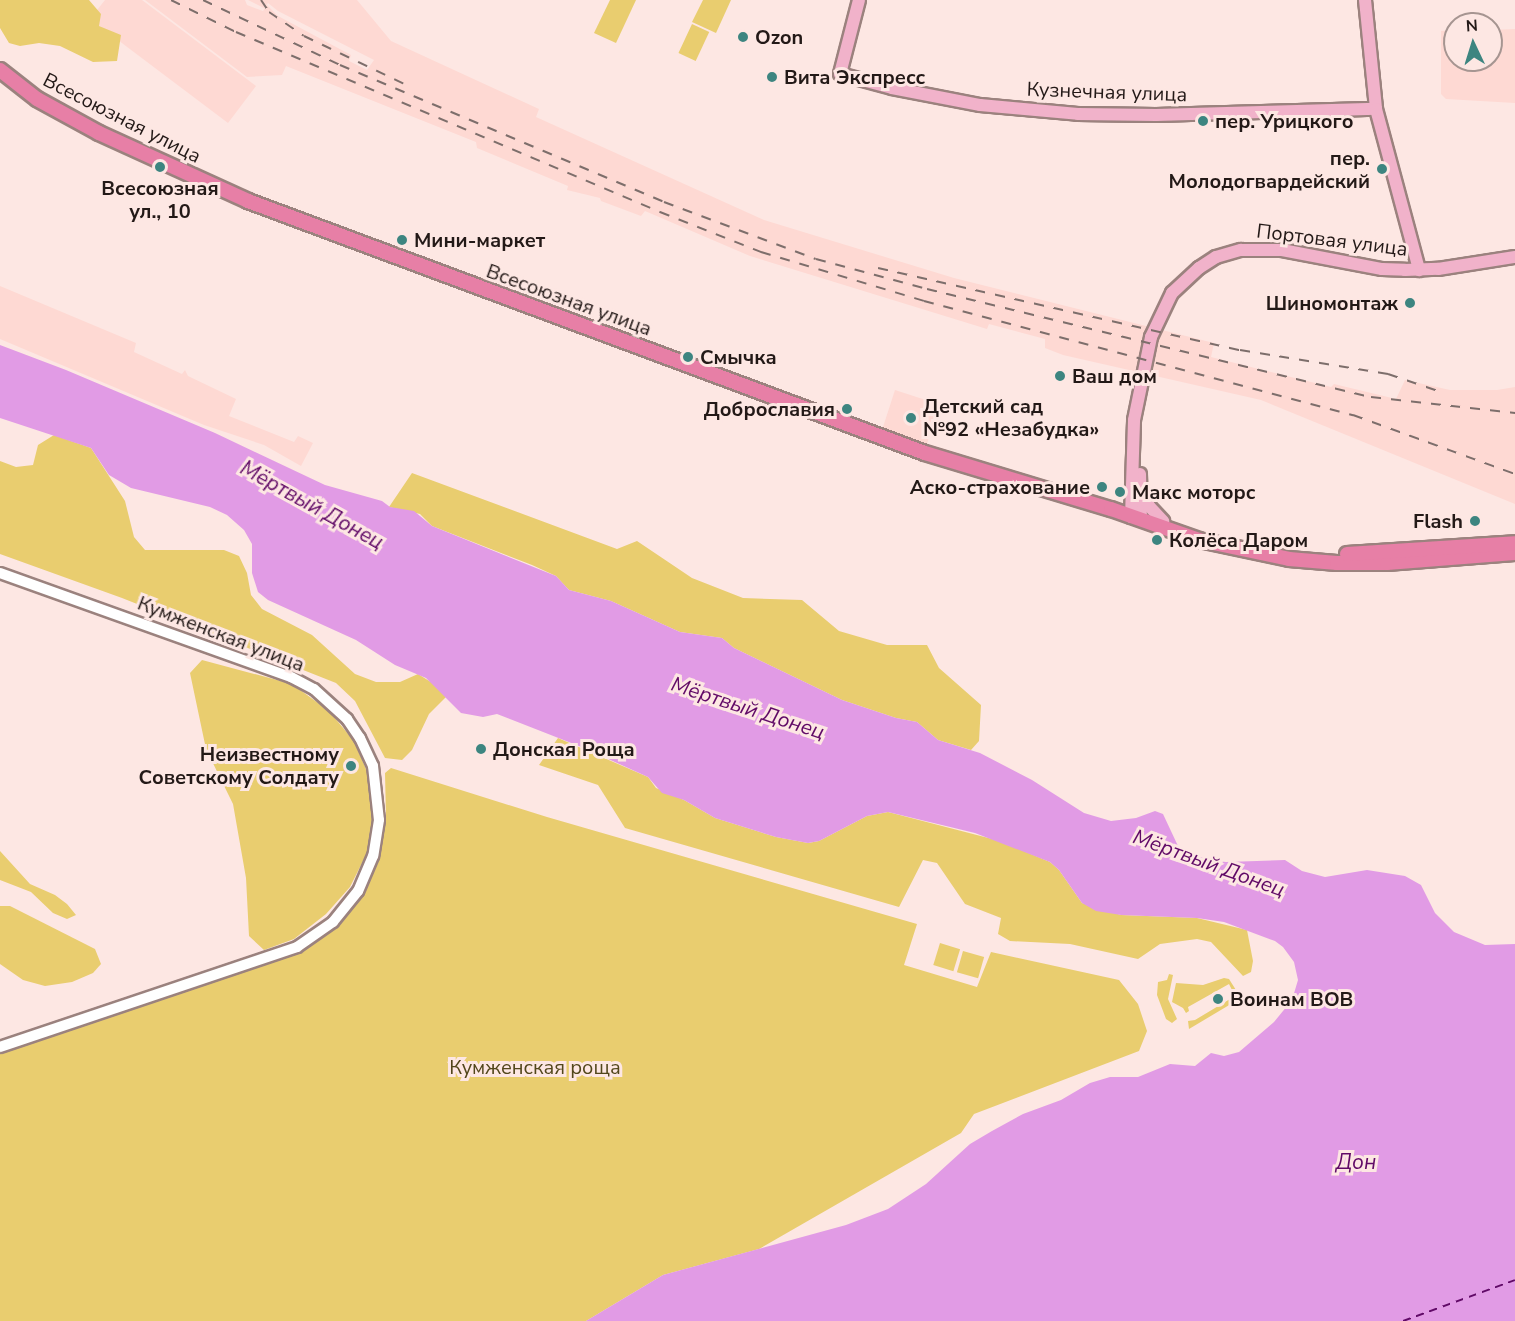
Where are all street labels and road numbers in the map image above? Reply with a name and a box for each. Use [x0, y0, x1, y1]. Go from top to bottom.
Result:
street label: Всесоюзная улица [39, 68, 205, 168]
street label: Кузнечная улица [1026, 77, 1188, 107]
street label: Портовая улица [1255, 219, 1409, 261]
street label: Всесоюзная улица [483, 259, 655, 341]
street label: Кумженская улица [134, 591, 308, 677]

